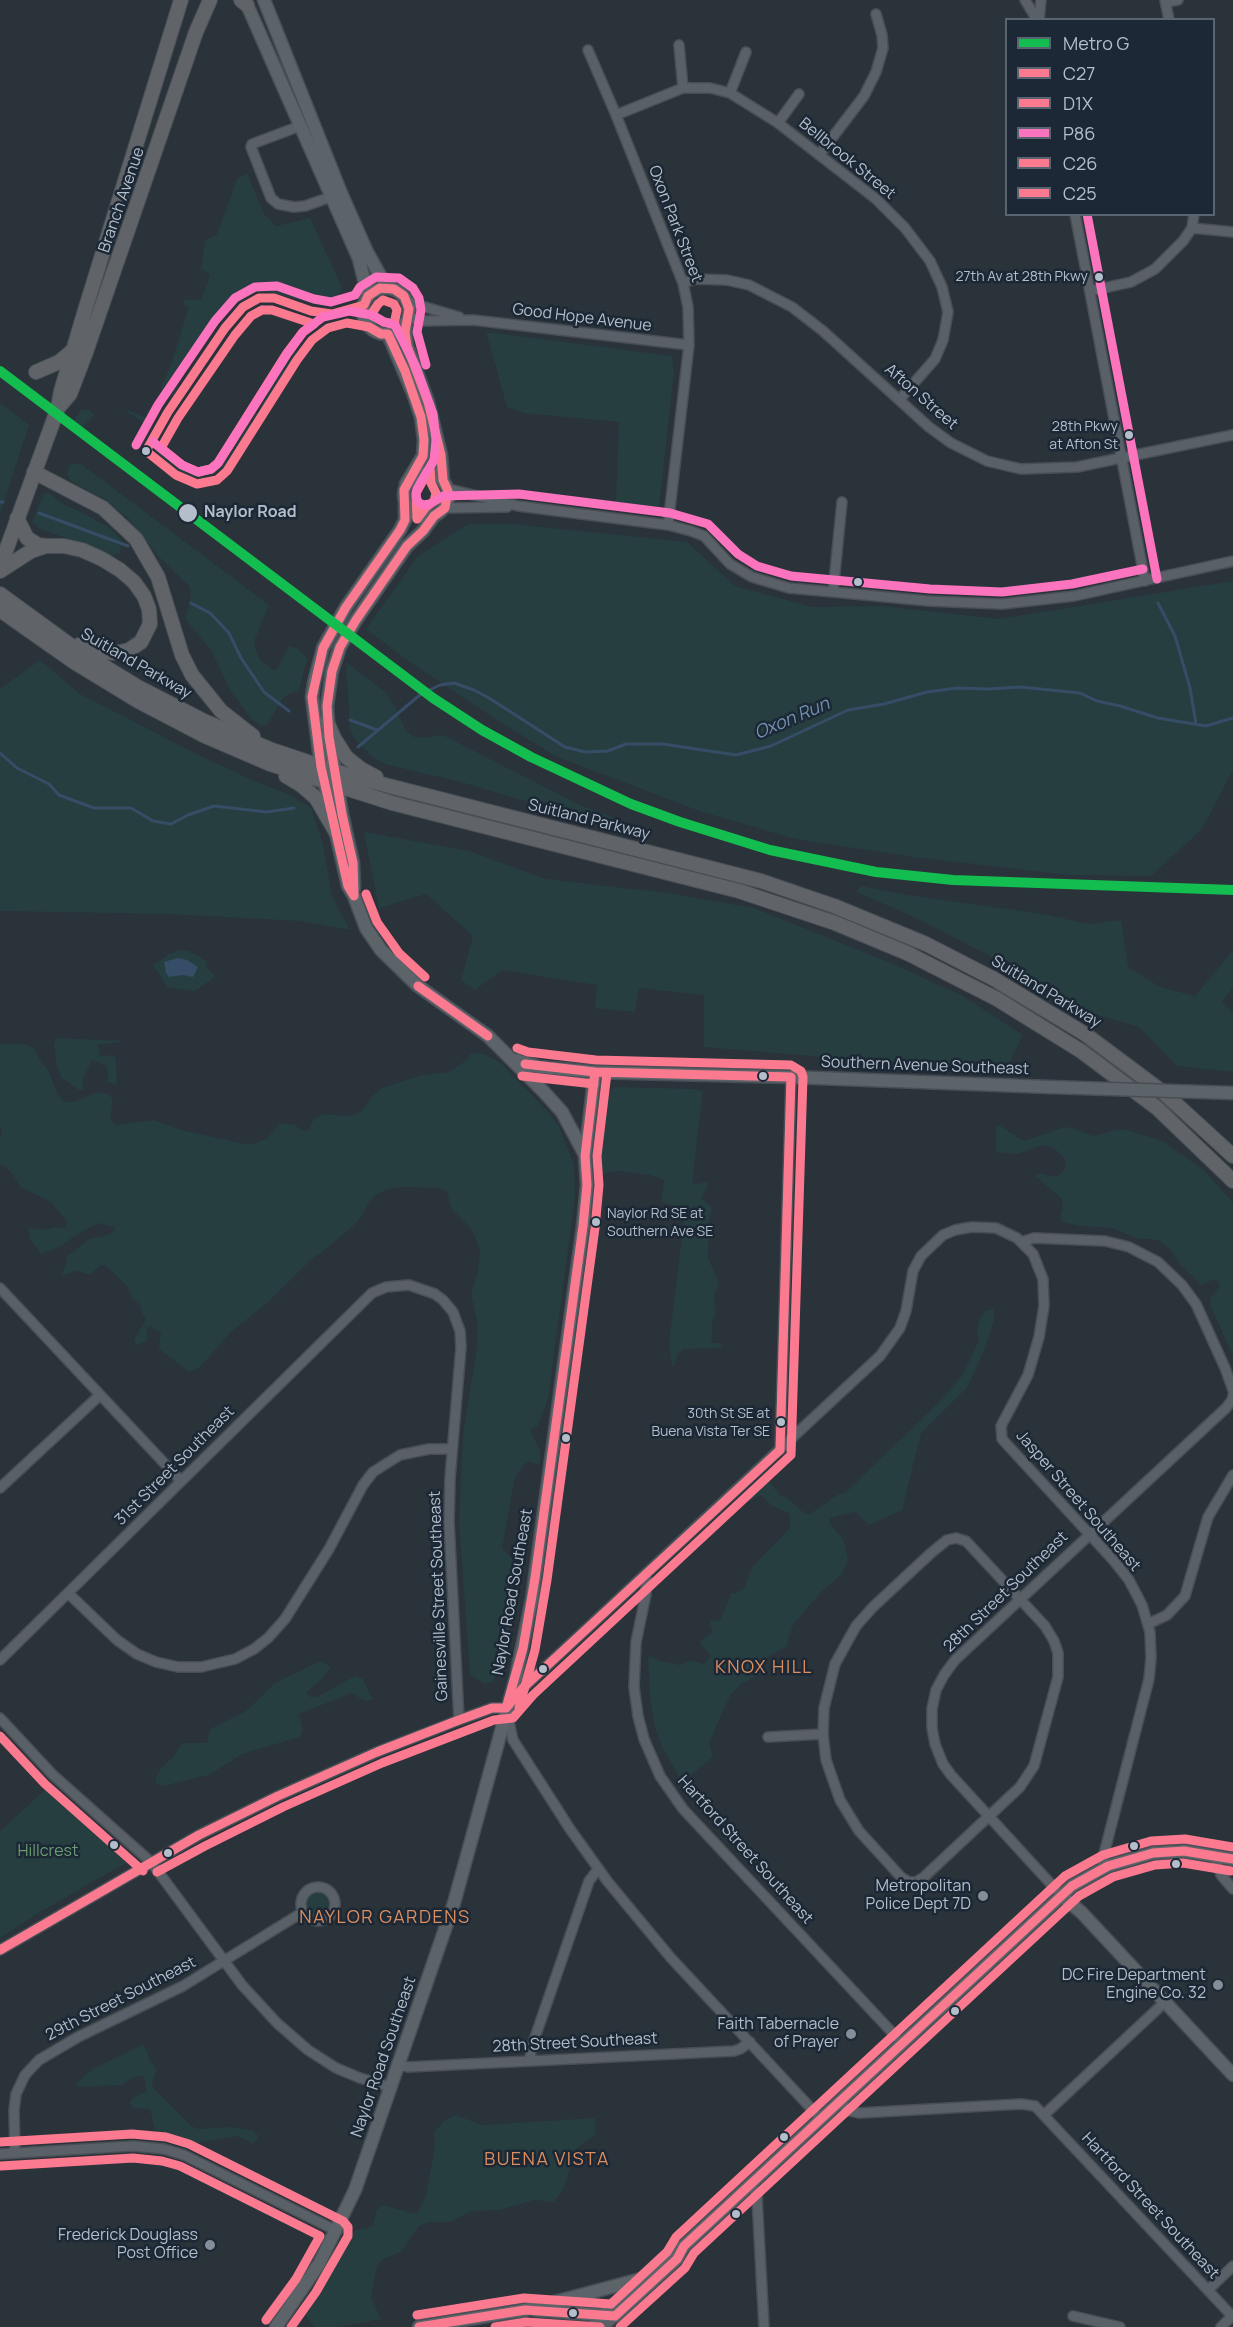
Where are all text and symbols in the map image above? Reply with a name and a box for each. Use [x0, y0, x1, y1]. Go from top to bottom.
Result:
legend [1005, 18, 1215, 216]
text: Metro G [1063, 31, 1129, 55]
text: C27 [1063, 61, 1095, 85]
text: D1X [1063, 91, 1093, 115]
street label: Bellbrook Street [795, 114, 899, 204]
text: P86 [1063, 121, 1096, 145]
street label: Branch Avenue [95, 145, 149, 255]
text: C26 [1063, 151, 1097, 175]
street label: Oxon Park Street [644, 163, 706, 285]
text: C25 [1063, 181, 1097, 205]
place label: 27th Av at 28th Pkwy [956, 269, 1088, 285]
marker: 27th Av at 28th Pkwy [1093, 271, 1105, 283]
street label: Good Hope Avenue [511, 300, 653, 336]
street label: Afton Street [880, 360, 962, 434]
place label: 28th Pkwy at Afton St [1049, 419, 1118, 452]
marker: 28th Pkwy at Afton St [1123, 429, 1135, 441]
unlabelled marker [140, 445, 152, 457]
marker: Naylor Road [177, 502, 199, 524]
place label: Naylor Road [204, 503, 297, 523]
unlabelled marker [852, 576, 864, 588]
street label: Suitland Parkway [77, 624, 195, 704]
water label: Oxon Run [751, 694, 833, 744]
street label: Suitland Parkway [526, 796, 652, 844]
street label: Suitland Parkway [988, 952, 1104, 1032]
street label: Southern Avenue Southeast [821, 1053, 1029, 1079]
unlabelled marker [757, 1070, 769, 1082]
place label: Naylor Rd SE at Southern Ave SE [607, 1206, 713, 1238]
marker: Naylor Rd SE at Southern Ave SE [590, 1216, 602, 1228]
street label: 31st Street Southeast [111, 1402, 239, 1530]
place label: 30th St SE at Buena Vista Ter SE [651, 1406, 770, 1438]
marker: 30th St SE at Buena Vista Ter SE [775, 1416, 787, 1428]
street label: Jasper Street Southeast [1012, 1427, 1144, 1575]
unlabelled marker [560, 1432, 572, 1444]
street label: Gainesville Street Southeast [426, 1490, 452, 1702]
street label: Naylor Road Southeast [489, 1507, 537, 1677]
street label: 28th Street Southeast [940, 1528, 1072, 1656]
district label: KNOX HILL [715, 1657, 813, 1679]
unlabelled marker [537, 1663, 549, 1675]
street label: Hartford Street Southeast [673, 1772, 817, 1928]
unlabelled marker [108, 1839, 120, 1851]
unlabelled marker [1128, 1840, 1140, 1852]
park label: Hillcrest [18, 1842, 78, 1862]
unlabelled marker [162, 1847, 174, 1859]
unlabelled marker [1170, 1858, 1182, 1870]
place label: Metropolitan Police Dept 7D [866, 1877, 971, 1915]
marker: Metropolitan Police Dept 7D [976, 1889, 990, 1903]
district label: NAYLOR GARDENS [299, 1907, 471, 1929]
street label: 29th Street Southeast [43, 1953, 199, 2045]
place label: DC Fire Department Engine Co. 32 [1062, 1966, 1206, 2004]
street label: Naylor Road Southeast [347, 1974, 421, 2140]
marker: DC Fire Department Engine Co. 32 [1211, 1978, 1225, 1992]
unlabelled marker [949, 2005, 961, 2017]
place label: Faith Tabernacle of Prayer [718, 2015, 839, 2053]
marker: Faith Tabernacle of Prayer [844, 2027, 858, 2041]
street label: 28th Street Southeast [492, 2029, 658, 2057]
street label: Hartford Street Southeast [1077, 2129, 1223, 2283]
unlabelled marker [778, 2131, 790, 2143]
district label: BUENA VISTA [484, 2149, 610, 2171]
unlabelled marker [730, 2208, 742, 2220]
place label: Frederick Douglass Post Office [58, 2226, 198, 2264]
marker: Frederick Douglass Post Office [203, 2238, 217, 2252]
unlabelled marker [567, 2307, 579, 2319]

